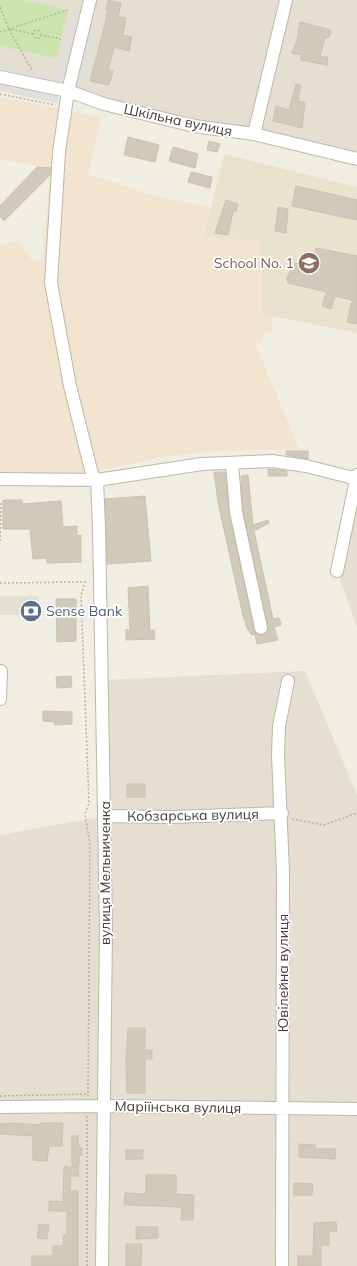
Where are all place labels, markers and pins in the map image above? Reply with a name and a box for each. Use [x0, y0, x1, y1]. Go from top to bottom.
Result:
school or university icon: School No. 1 [296, 250, 322, 276]
place label: School No. 1 [214, 254, 294, 272]
bank icon: Sense Bank [18, 598, 44, 624]
place label: Sense Bank [46, 602, 123, 620]

